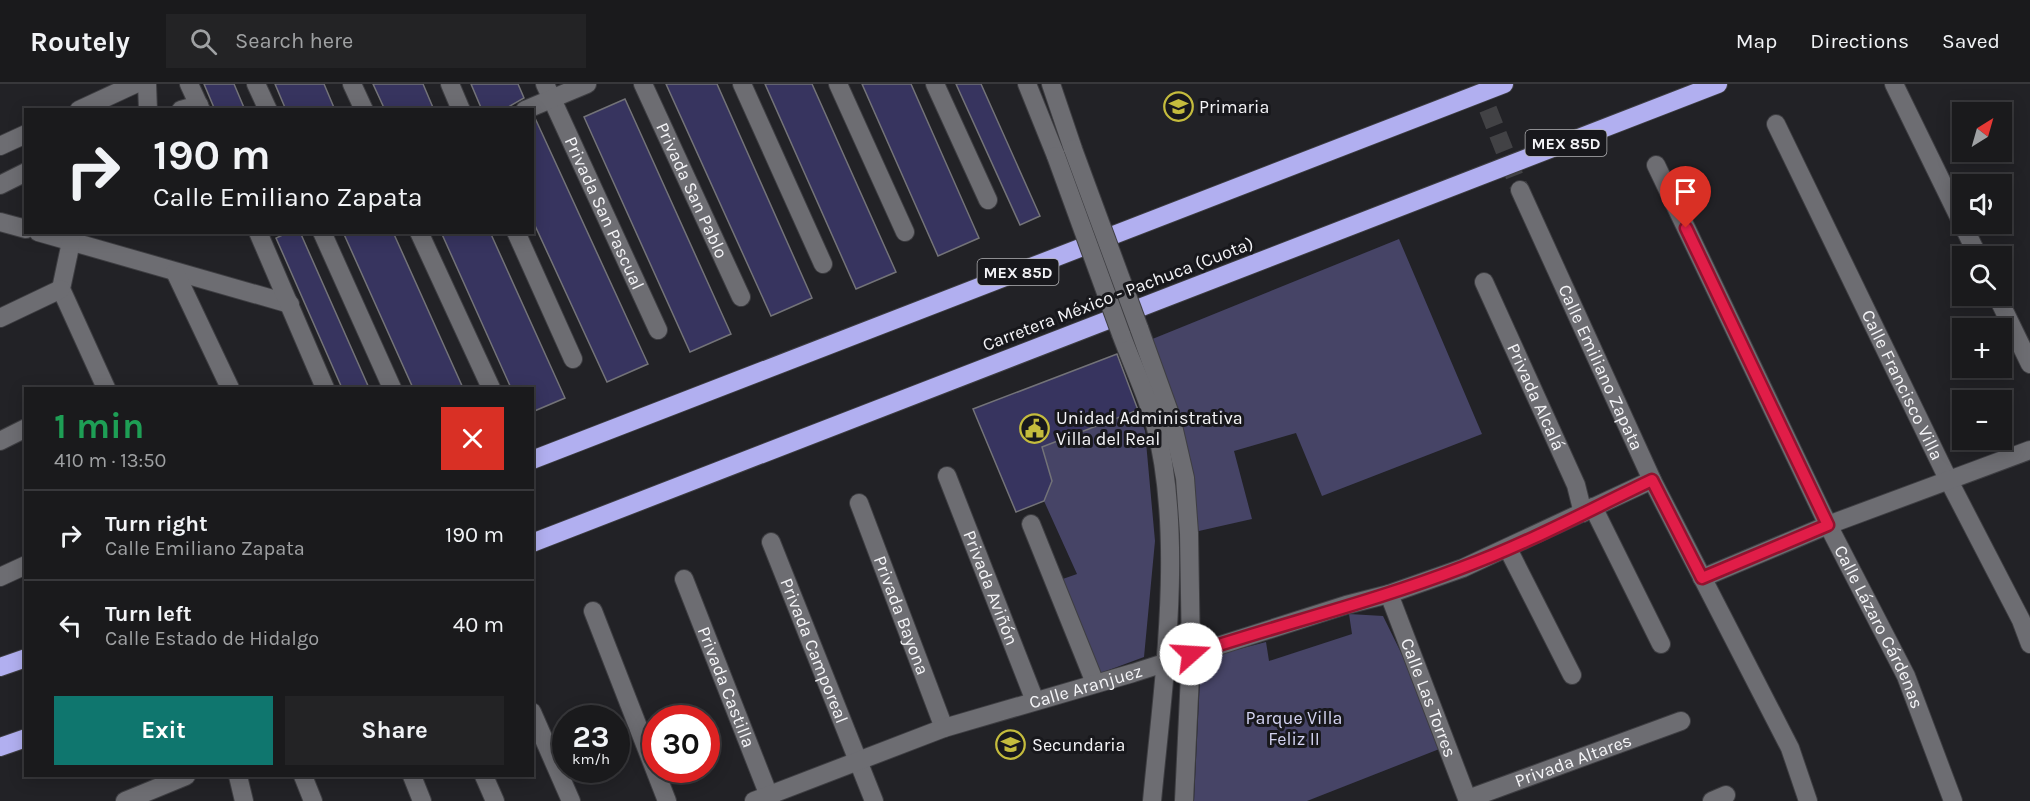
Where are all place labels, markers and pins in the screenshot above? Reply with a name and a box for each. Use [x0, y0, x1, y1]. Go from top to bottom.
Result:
school or university icon: Primaria [1162, 91, 1194, 123]
place label: Primaria [1199, 96, 1269, 118]
pin [1660, 166, 1711, 228]
place label: Unidad Administrativa Villa del Real [1056, 407, 1243, 450]
public building icon: Unidad Administrativa Villa del Real [1019, 412, 1051, 444]
school or university icon: Secundaria [995, 729, 1027, 761]
place label: Secundaria [1032, 734, 1126, 756]

